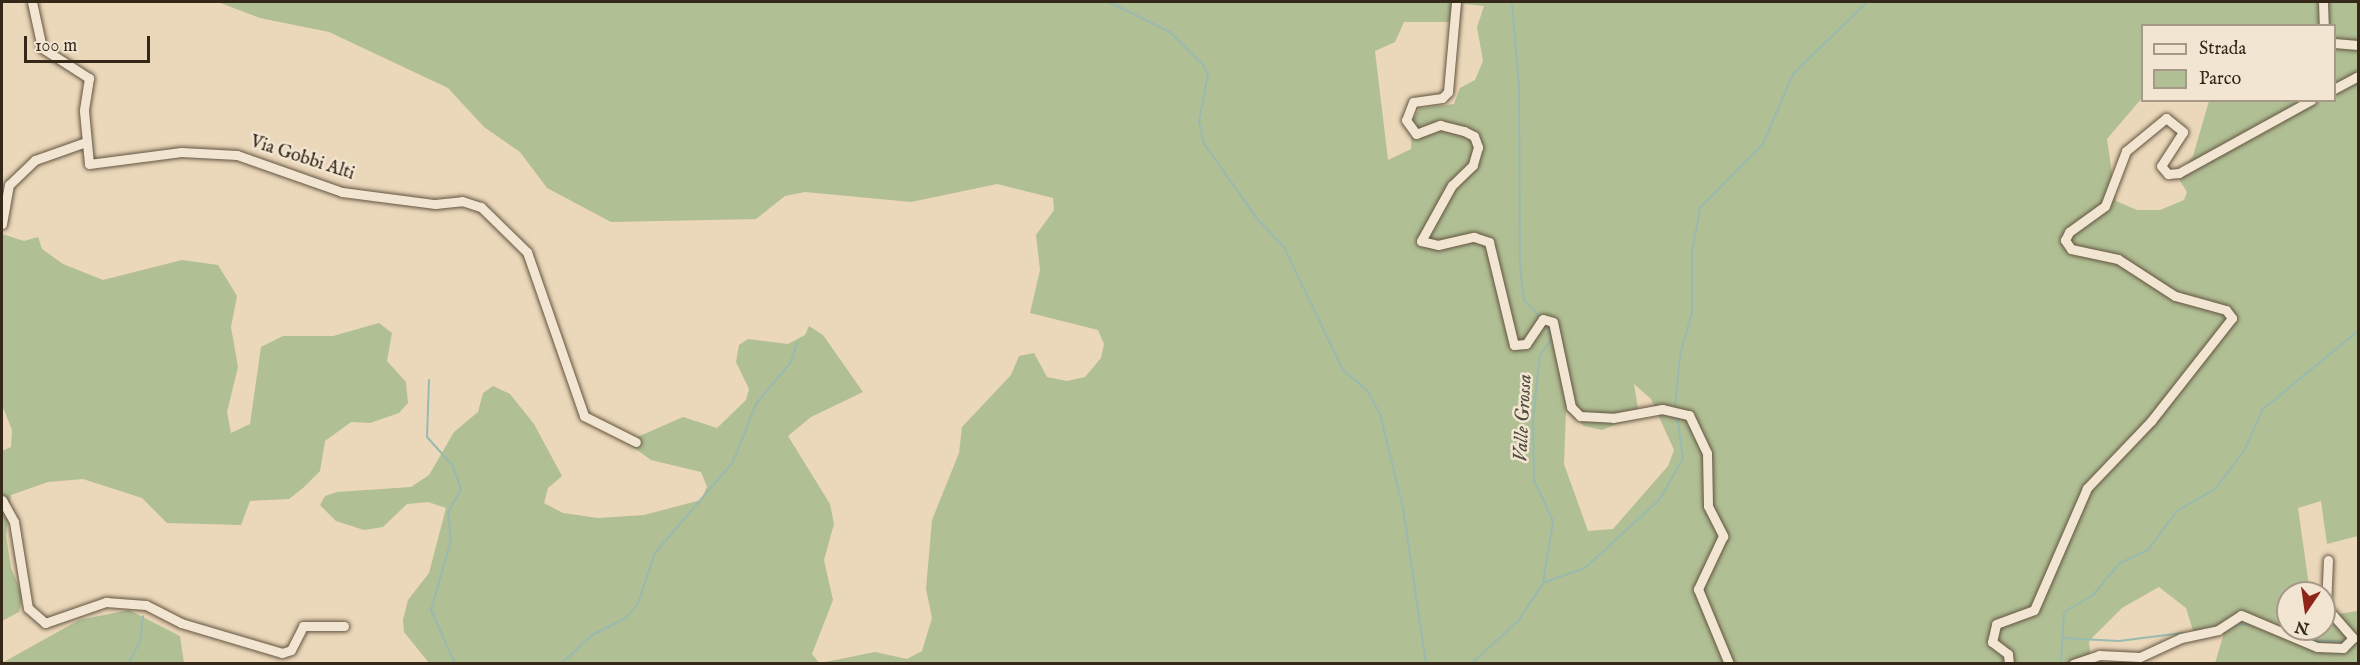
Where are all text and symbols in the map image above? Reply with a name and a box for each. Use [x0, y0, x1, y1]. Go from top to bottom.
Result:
scale bar [27, 24, 153, 62]
legend [2141, 24, 2336, 102]
text: 100 m [35, 35, 77, 58]
text: Strada [2199, 38, 2246, 61]
text: Parco [2199, 68, 2241, 91]
street label: Via Gobbi Alti [247, 132, 357, 186]
water label: Valle Grossa [1509, 374, 1537, 462]
north arrow [2276, 581, 2336, 641]
text: N [2293, 615, 2311, 638]

